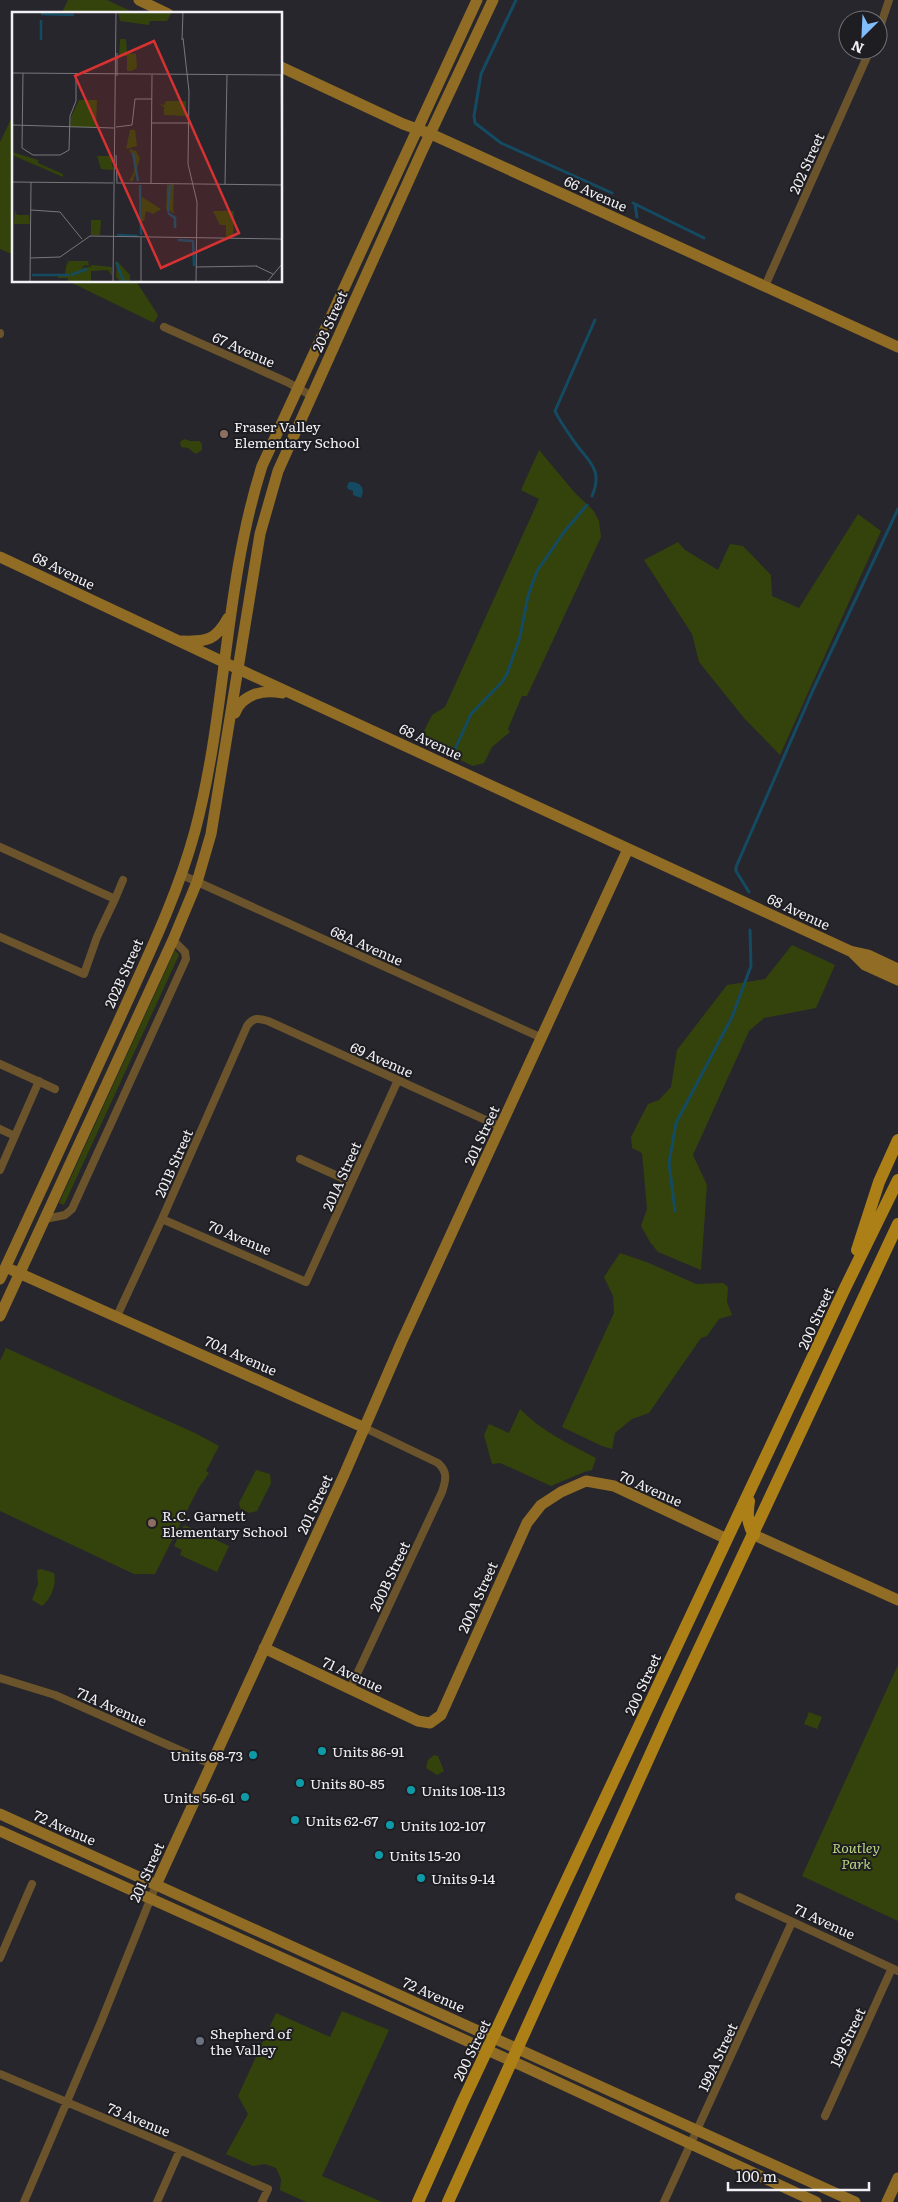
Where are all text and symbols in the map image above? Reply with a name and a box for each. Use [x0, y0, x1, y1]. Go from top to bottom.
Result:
north arrow [838, 10, 888, 60]
inset map [12, 12, 282, 282]
text: N [848, 36, 867, 59]
street label: 202 Street [784, 129, 828, 197]
street label: 66 Avenue [561, 170, 631, 216]
street label: 203 Street [307, 287, 352, 355]
street label: 67 Avenue [210, 326, 278, 372]
place label: Fraser Valley Elementary School [234, 416, 360, 452]
marker: Fraser Valley Elementary School [218, 428, 230, 440]
street label: 68 Avenue [29, 546, 99, 594]
street label: 68 Avenue [396, 718, 466, 764]
street label: 68 Avenue [764, 888, 834, 934]
street label: 68A Avenue [328, 920, 406, 970]
street label: 202B Street [99, 935, 147, 1011]
street label: 69 Avenue [347, 1036, 417, 1082]
street label: 201 Street [458, 1102, 504, 1168]
street label: 201B Street [149, 1125, 197, 1200]
street label: 201A Street [317, 1138, 365, 1214]
street label: 70 Avenue [205, 1215, 275, 1259]
street label: 200 Street [792, 1283, 838, 1352]
street label: 70A Avenue [202, 1330, 280, 1380]
street label: 70 Avenue [616, 1465, 686, 1511]
street label: 201 Street [291, 1471, 337, 1537]
place label: R.C. Garnett Elementary School [162, 1505, 288, 1541]
marker: R.C. Garnett Elementary School [146, 1517, 158, 1529]
street label: 200B Street [364, 1537, 414, 1614]
street label: 200A Street [452, 1558, 502, 1636]
street label: 200 Street [619, 1649, 665, 1718]
street label: 71 Avenue [319, 1651, 387, 1697]
street label: 71A Avenue [74, 1682, 150, 1730]
place label: Units 86-91 [332, 1741, 405, 1761]
place label: Units 68-73 [170, 1745, 243, 1765]
marker: Units 86-91 [316, 1745, 328, 1757]
marker: Units 68-73 [247, 1749, 259, 1761]
place label: Units 80-85 [310, 1773, 385, 1793]
marker: Units 80-85 [294, 1777, 306, 1789]
place label: Units 108-113 [421, 1780, 506, 1800]
marker: Units 108-113 [405, 1784, 417, 1796]
place label: Units 56-61 [163, 1787, 235, 1807]
marker: Units 56-61 [239, 1791, 251, 1803]
street label: 72 Avenue [31, 1804, 99, 1850]
place label: Units 62-67 [305, 1810, 378, 1830]
marker: Units 62-67 [289, 1814, 301, 1826]
place label: Units 102-107 [400, 1815, 486, 1835]
marker: Units 102-107 [384, 1819, 396, 1831]
park label: Routley Park [832, 1837, 880, 1873]
street label: 201 Street [124, 1839, 168, 1905]
place label: Units 15-20 [389, 1845, 460, 1865]
marker: Units 15-20 [373, 1849, 385, 1861]
place label: Units 9-14 [431, 1868, 495, 1888]
marker: Units 9-14 [415, 1872, 427, 1884]
street label: 71 Avenue [791, 1898, 859, 1944]
street label: 72 Avenue [400, 1971, 468, 2017]
street label: 199 Street [825, 2004, 870, 2070]
street label: 200 Street [448, 2016, 495, 2084]
street label: 199A Street [692, 2019, 742, 2095]
place label: Shepherd of the Valley [210, 2023, 292, 2059]
marker: Shepherd of the Valley [194, 2035, 206, 2047]
street label: 73 Avenue [104, 2097, 174, 2141]
scale bar [728, 2160, 869, 2192]
text: 100 m [736, 2164, 777, 2187]

